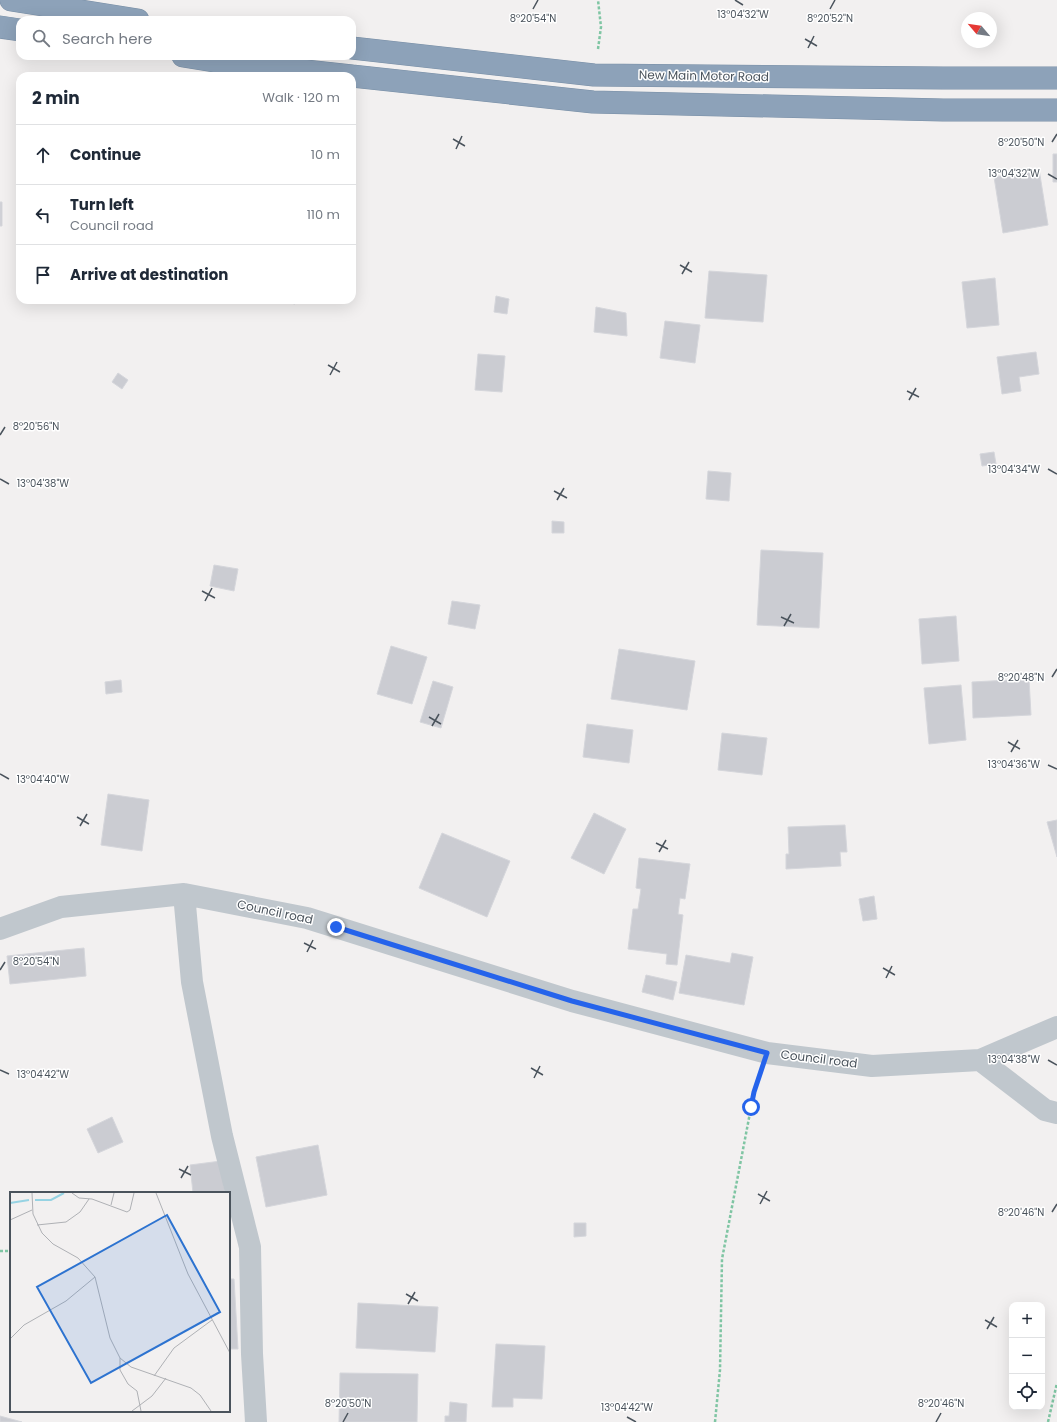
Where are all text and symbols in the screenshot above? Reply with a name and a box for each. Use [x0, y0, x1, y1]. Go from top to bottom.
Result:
text: 13°04'32"W [717, 7, 769, 22]
text: 8°20'54"N [510, 11, 556, 26]
text: 8°20'52"N [807, 11, 853, 26]
north arrow [961, 12, 997, 48]
search box [16, 16, 356, 60]
icon: search [30, 27, 52, 49]
text: Search here [62, 28, 152, 49]
street label: New Main Motor Road [639, 66, 769, 85]
text: 2 min [32, 86, 80, 110]
text: Walk · 120 m [262, 88, 340, 107]
text: 8°20'50"N [998, 135, 1044, 150]
icon: ahead [32, 144, 54, 166]
text: Continue [70, 144, 141, 165]
text: 10 m [311, 145, 340, 164]
text: 13°04'32"W [988, 166, 1040, 181]
text: Turn left [70, 194, 134, 215]
icon: left [32, 204, 54, 226]
text: 110 m [307, 205, 340, 224]
text: Council road [70, 216, 154, 235]
icon: arrive [32, 264, 54, 286]
text: Arrive at destination [70, 264, 228, 285]
text: 8°20'56"N [13, 419, 59, 434]
text: 13°04'34"W [988, 462, 1040, 477]
text: 13°04'38"W [17, 476, 69, 491]
text: 8°20'48"N [998, 670, 1044, 685]
text: 13°04'36"W [988, 757, 1040, 772]
text: 13°04'40"W [17, 772, 70, 787]
street label: Council road [236, 895, 315, 928]
route end [327, 918, 345, 936]
text: 8°20'54"N [13, 954, 59, 969]
street label: Council road [780, 1045, 858, 1072]
text: 13°04'38"W [988, 1052, 1040, 1067]
text: 13°04'42"W [17, 1067, 69, 1082]
route start [742, 1098, 760, 1116]
inset map [10, 1192, 230, 1412]
text: 8°20'46"N [998, 1205, 1044, 1220]
map controls [1009, 1302, 1045, 1410]
button: + [1009, 1302, 1045, 1338]
button: − [1009, 1338, 1045, 1374]
button: locate [1009, 1374, 1045, 1410]
text: 8°20'50"N [325, 1396, 371, 1411]
text: 8°20'46"N [918, 1396, 964, 1411]
text: 13°04'42"W [601, 1400, 653, 1415]

